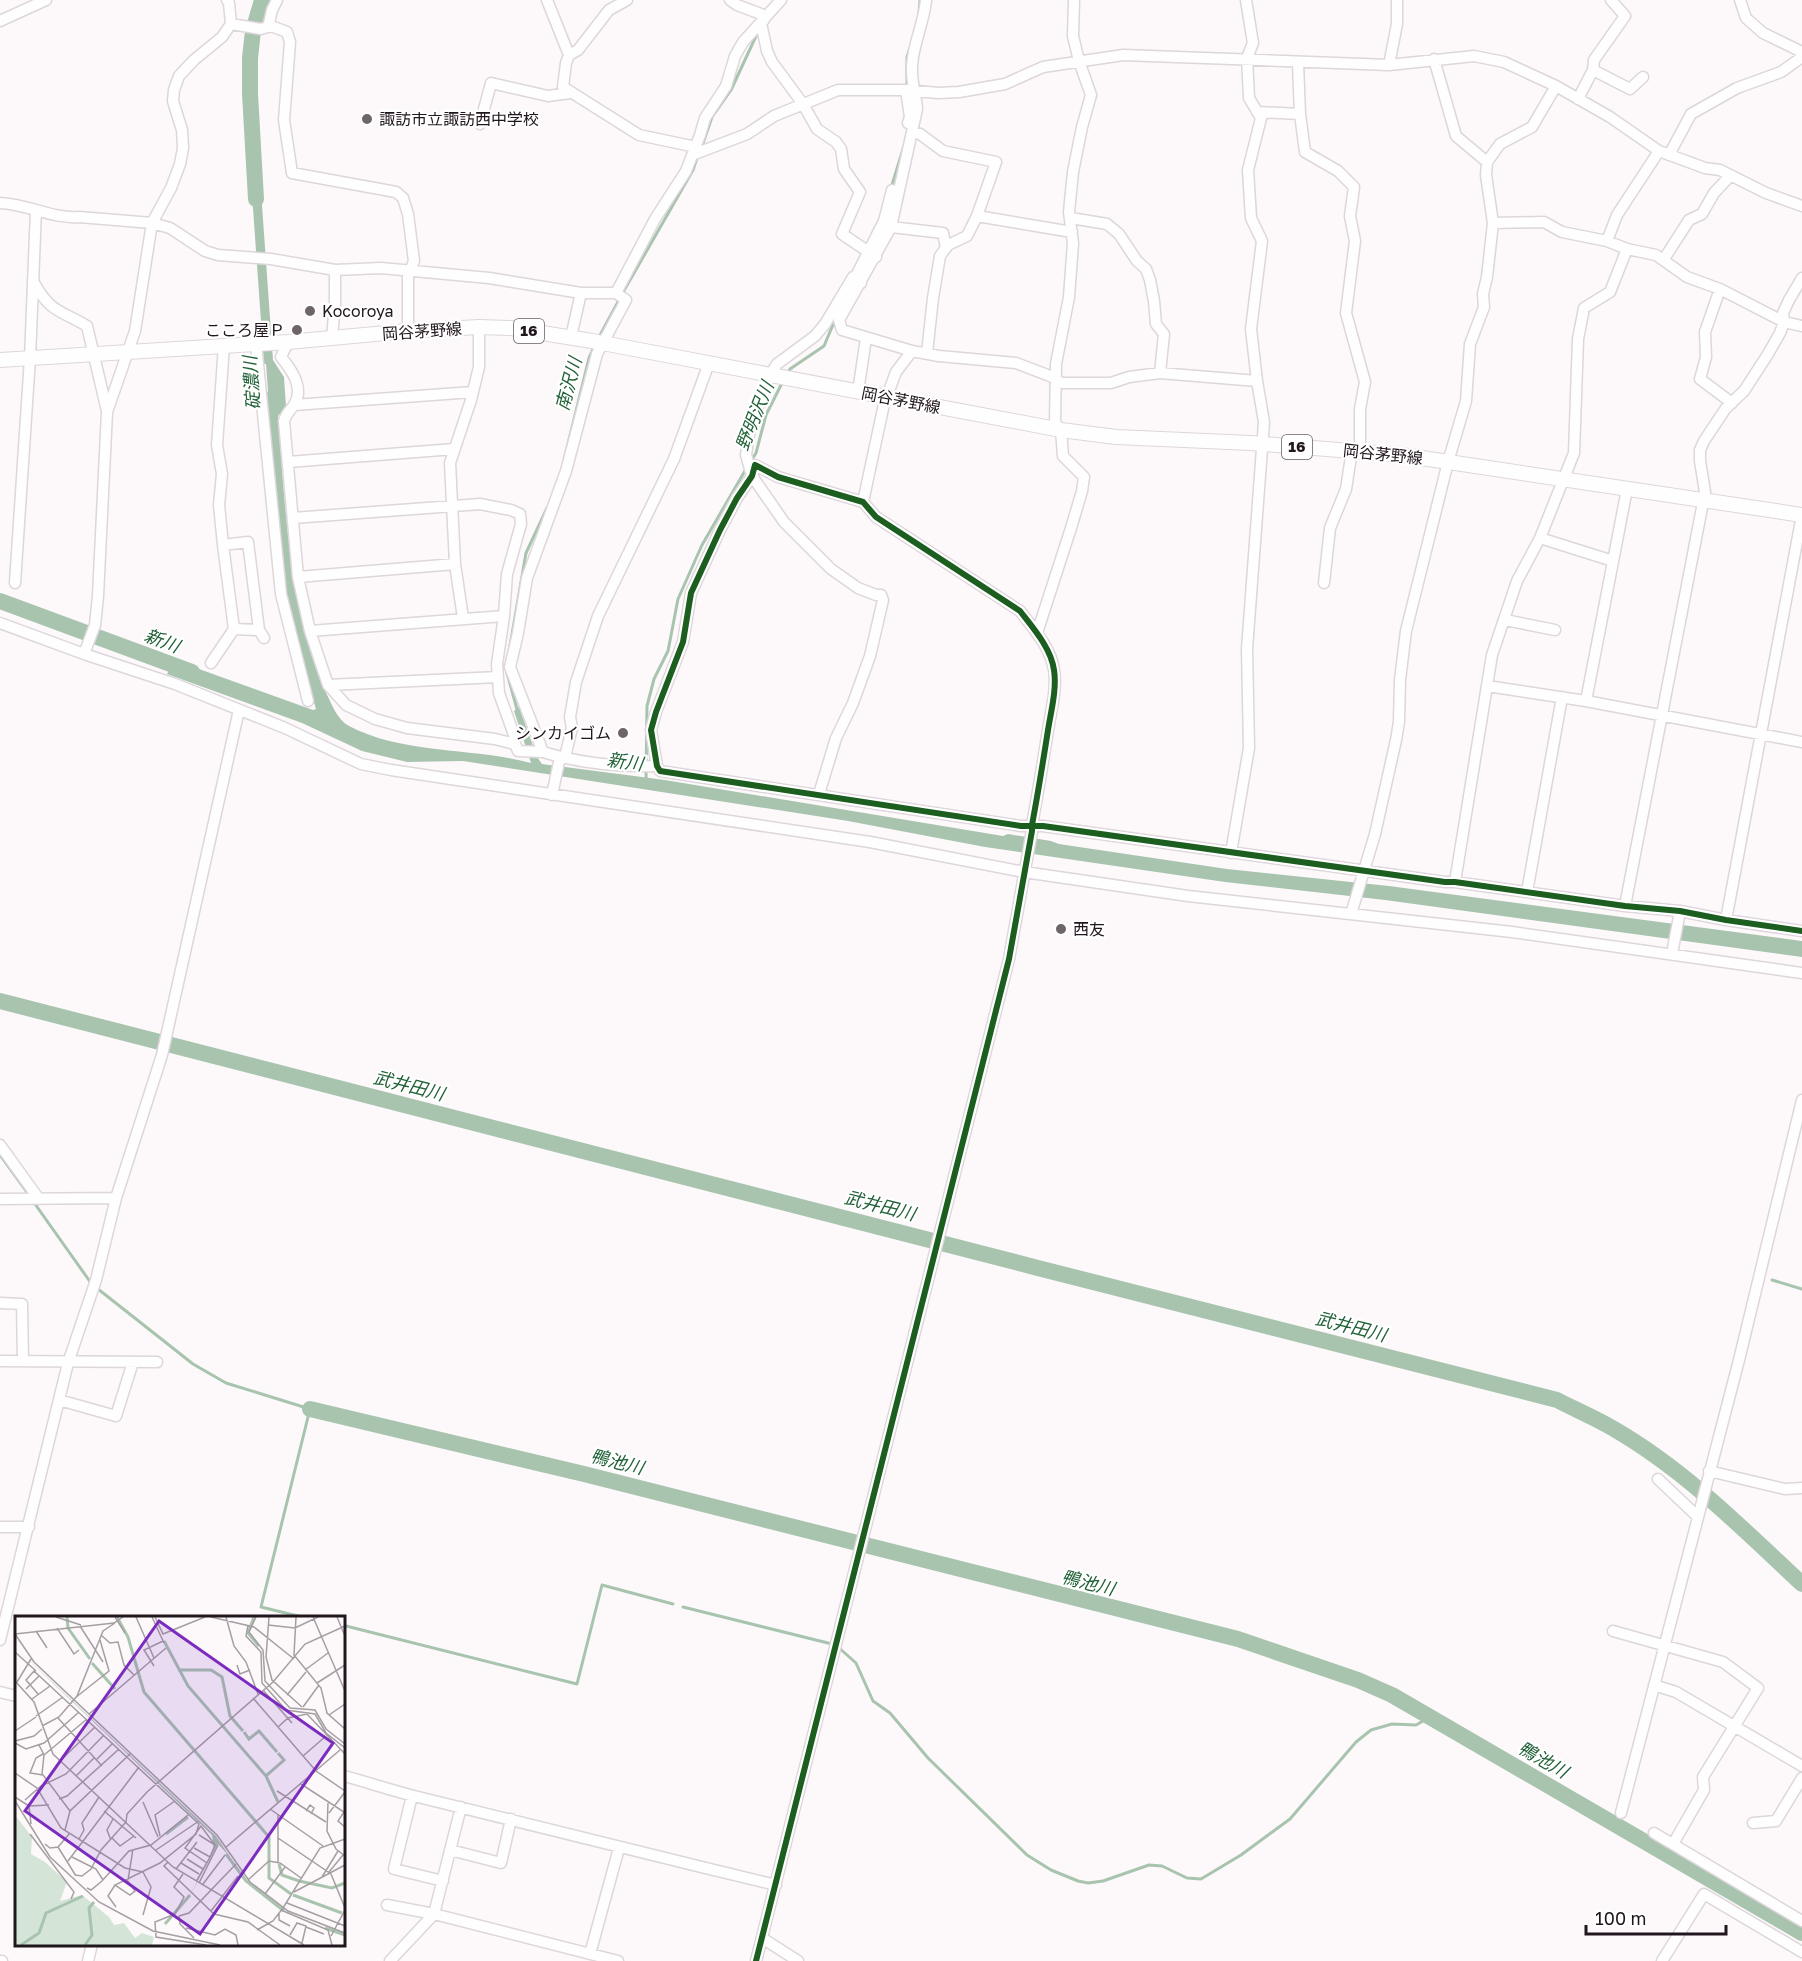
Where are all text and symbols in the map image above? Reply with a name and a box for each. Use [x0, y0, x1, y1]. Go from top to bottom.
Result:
place label: 諏訪市立諏訪西中学校 [379, 109, 539, 129]
marker: 諏訪市立諏訪西中学校 [360, 112, 374, 126]
place label: Kocoroya [322, 301, 394, 321]
marker: Kocoroya [303, 304, 317, 318]
street label: 岡谷茅野線 [381, 318, 463, 344]
road number: 16 [514, 319, 544, 343]
place label: こころ屋Ｐ [205, 320, 285, 340]
marker: こころ屋Ｐ [290, 323, 304, 337]
water label: 碇濃川 [238, 353, 264, 411]
water label: 南沢川 [550, 353, 586, 413]
water label: 野明沢川 [730, 376, 779, 453]
street label: 岡谷茅野線 [860, 383, 942, 417]
road number: 16 [1282, 435, 1312, 459]
street label: 岡谷茅野線 [1342, 440, 1424, 468]
water label: 新川 [142, 623, 185, 658]
place label: シンカイゴム [515, 723, 611, 743]
marker: シンカイゴム [616, 726, 630, 740]
water label: 新川 [606, 748, 646, 775]
place label: 西友 [1073, 919, 1105, 939]
marker: 西友 [1054, 922, 1068, 936]
water label: 武井田川 [372, 1066, 449, 1105]
water label: 武井田川 [843, 1186, 920, 1225]
water label: 武井田川 [1314, 1307, 1391, 1346]
water label: 鴨池川 [588, 1444, 648, 1479]
water label: 鴨池川 [1059, 1565, 1119, 1600]
inset map [15, 1616, 345, 1946]
water label: 鴨池川 [1515, 1736, 1574, 1783]
scale bar [1586, 1898, 1726, 1936]
text: 100 m [1595, 1907, 1646, 1929]

